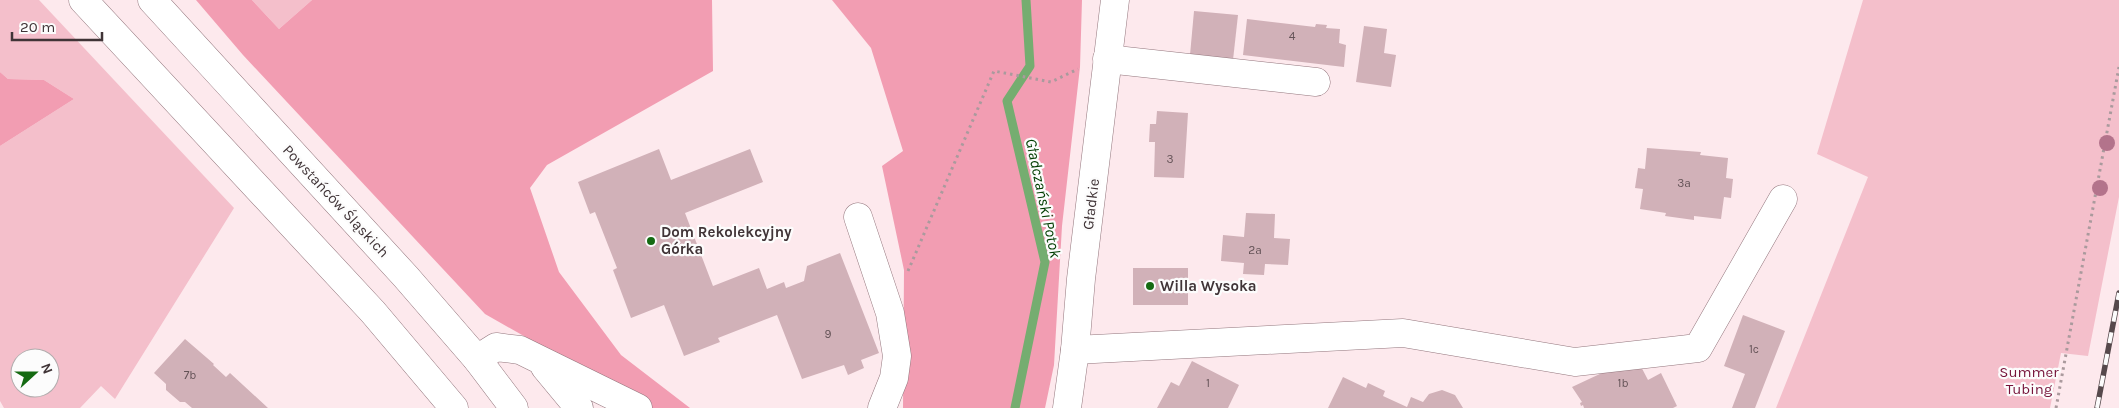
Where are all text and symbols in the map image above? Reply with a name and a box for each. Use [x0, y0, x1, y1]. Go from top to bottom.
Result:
scale bar [12, 10, 102, 42]
text: 20 m [20, 18, 55, 36]
house number: 4 [1289, 29, 1296, 43]
water label: Gładczański Potok [1022, 137, 1066, 260]
street label: Powstańców Śląskich [279, 141, 393, 261]
house number: 3 [1166, 152, 1174, 166]
house number: 3a [1677, 176, 1691, 190]
street label: Gładkie [1079, 177, 1103, 231]
place label: Dom Rekolekcyjny Górka [661, 223, 792, 258]
marker: Dom Rekolekcyjny Górka [645, 235, 657, 247]
house number: 2a [1248, 243, 1262, 257]
place label: Willa Wysoka [1160, 277, 1257, 295]
marker: Willa Wysoka [1144, 280, 1156, 292]
house number: 9 [825, 327, 832, 341]
house number: 1c [1749, 342, 1759, 356]
north arrow [10, 348, 60, 398]
text: N [37, 361, 56, 376]
park label: Summer Tubing [1999, 363, 2059, 398]
house number: 7b [184, 368, 196, 382]
house number: 1 [1206, 376, 1210, 390]
house number: 1b [1617, 376, 1629, 390]

